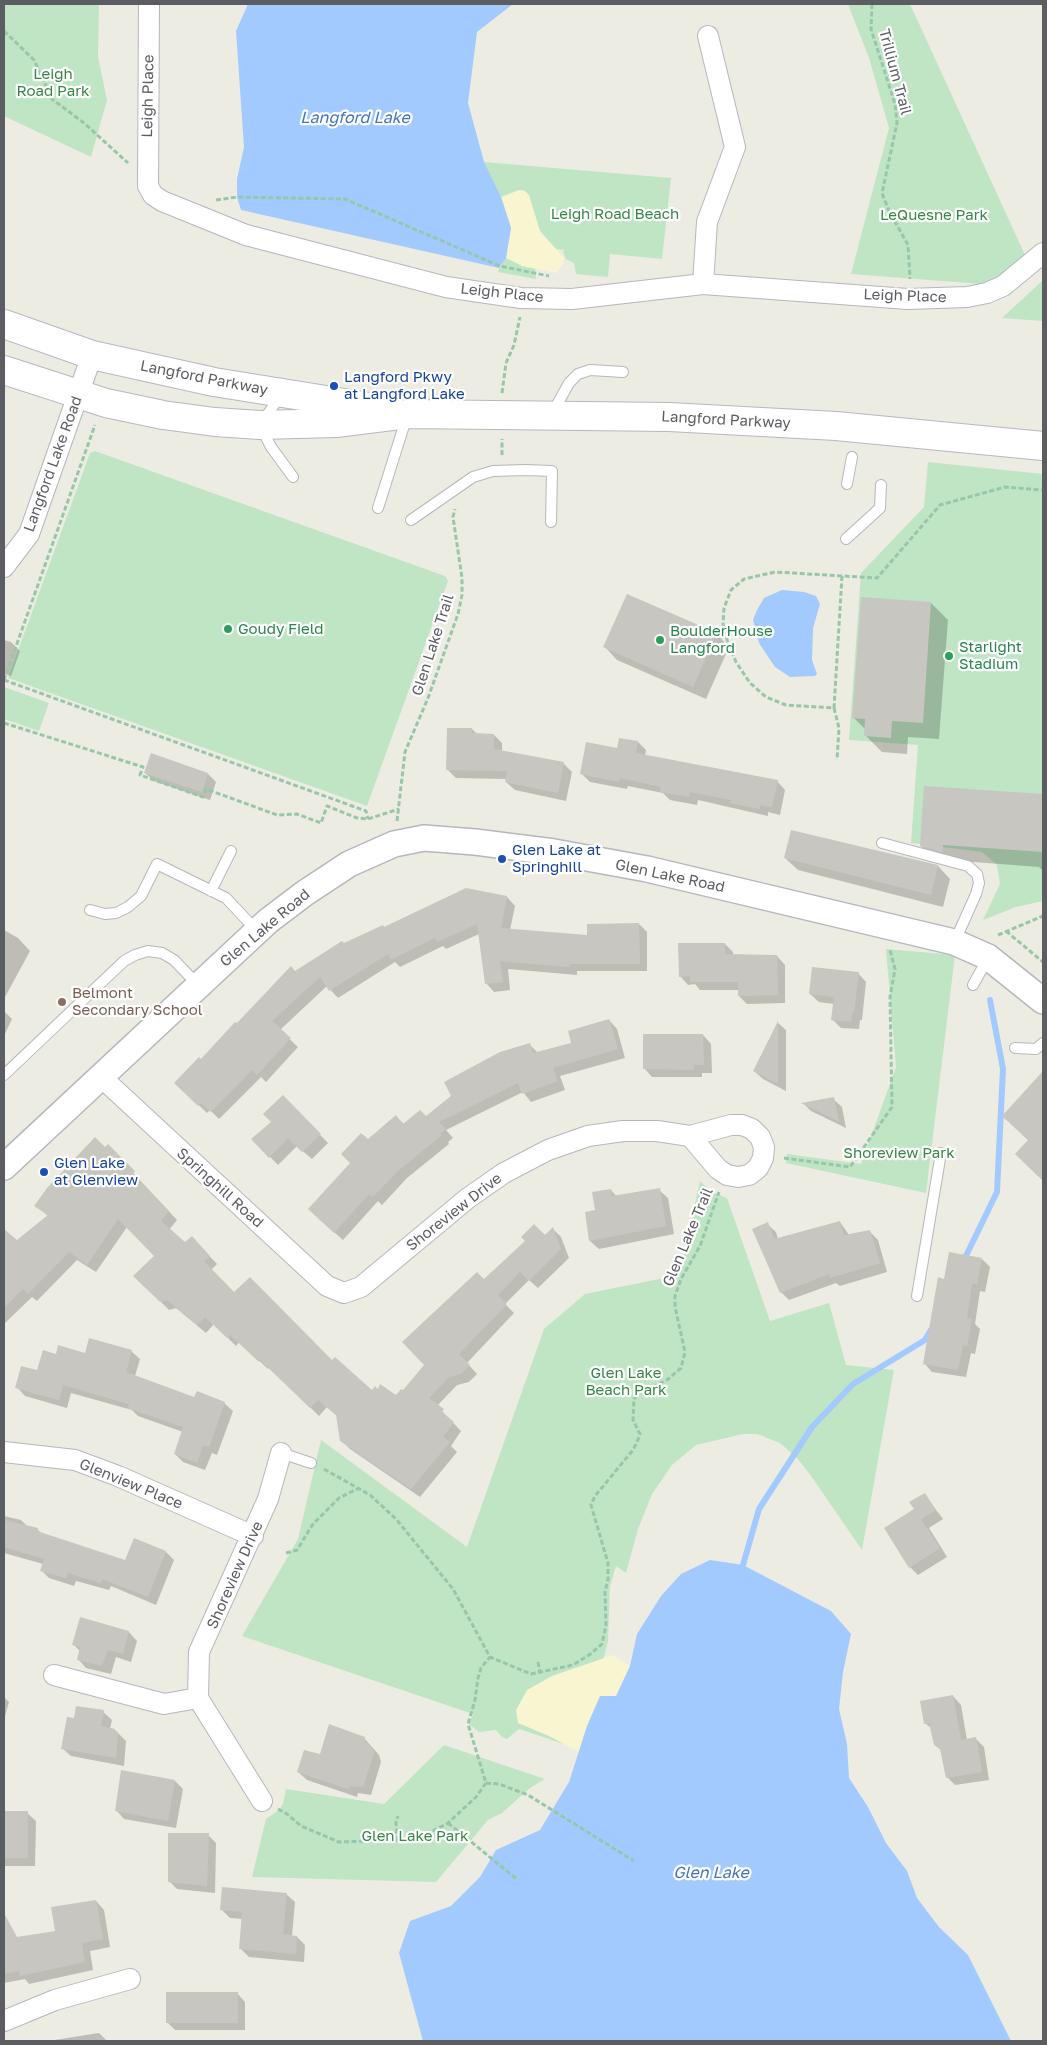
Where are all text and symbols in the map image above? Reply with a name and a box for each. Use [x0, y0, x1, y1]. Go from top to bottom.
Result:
street label: Trillium Trail [875, 27, 915, 117]
street label: Leigh Place [138, 54, 158, 138]
park label: Leigh Road Park [17, 65, 89, 100]
water label: Langford Lake [300, 108, 410, 128]
park label: Leigh Road Beach [551, 205, 679, 223]
park label: LeQuesne Park [880, 206, 988, 224]
street label: Leigh Place [460, 280, 544, 306]
street label: Leigh Place [863, 286, 947, 306]
street label: Langford Parkway [139, 357, 269, 399]
place label: Langford Pkwy at Langford Lake [344, 368, 465, 403]
marker: Langford Pkwy at Langford Lake [328, 380, 340, 392]
street label: Langford Lake Road [20, 394, 86, 534]
street label: Langford Parkway [661, 408, 791, 432]
street label: Glen Lake Trail [408, 592, 458, 698]
place label: Goudy Field [238, 620, 324, 638]
place label: BoulderHouse Langford [670, 622, 773, 657]
marker: Goudy Field [222, 623, 234, 635]
marker: BoulderHouse Langford [654, 634, 666, 646]
place label: Starlight Stadium [959, 638, 1022, 673]
marker: Starlight Stadium [943, 650, 955, 662]
place label: Glen Lake at Springhill [512, 841, 601, 876]
marker: Glen Lake at Springhill [496, 853, 508, 865]
street label: Glen Lake Road [614, 856, 726, 896]
street label: Glen Lake Road [217, 885, 313, 971]
place label: Belmont Secondary School [72, 984, 203, 1019]
marker: Belmont Secondary School [56, 996, 68, 1008]
street label: Springhill Road [173, 1144, 267, 1232]
park label: Shoreview Park [843, 1144, 955, 1162]
place label: Glen Lake at Glenview [54, 1154, 138, 1189]
marker: Glen Lake at Glenview [38, 1166, 50, 1178]
street label: Shoreview Drive [403, 1169, 505, 1255]
street label: Glen Lake Trail [659, 1185, 717, 1289]
park label: Glen Lake Beach Park [586, 1364, 666, 1399]
street label: Glenview Place [77, 1455, 185, 1513]
street label: Shoreview Drive [203, 1518, 267, 1632]
park label: Glen Lake Park [361, 1827, 469, 1845]
water label: Glen Lake [673, 1863, 749, 1883]

